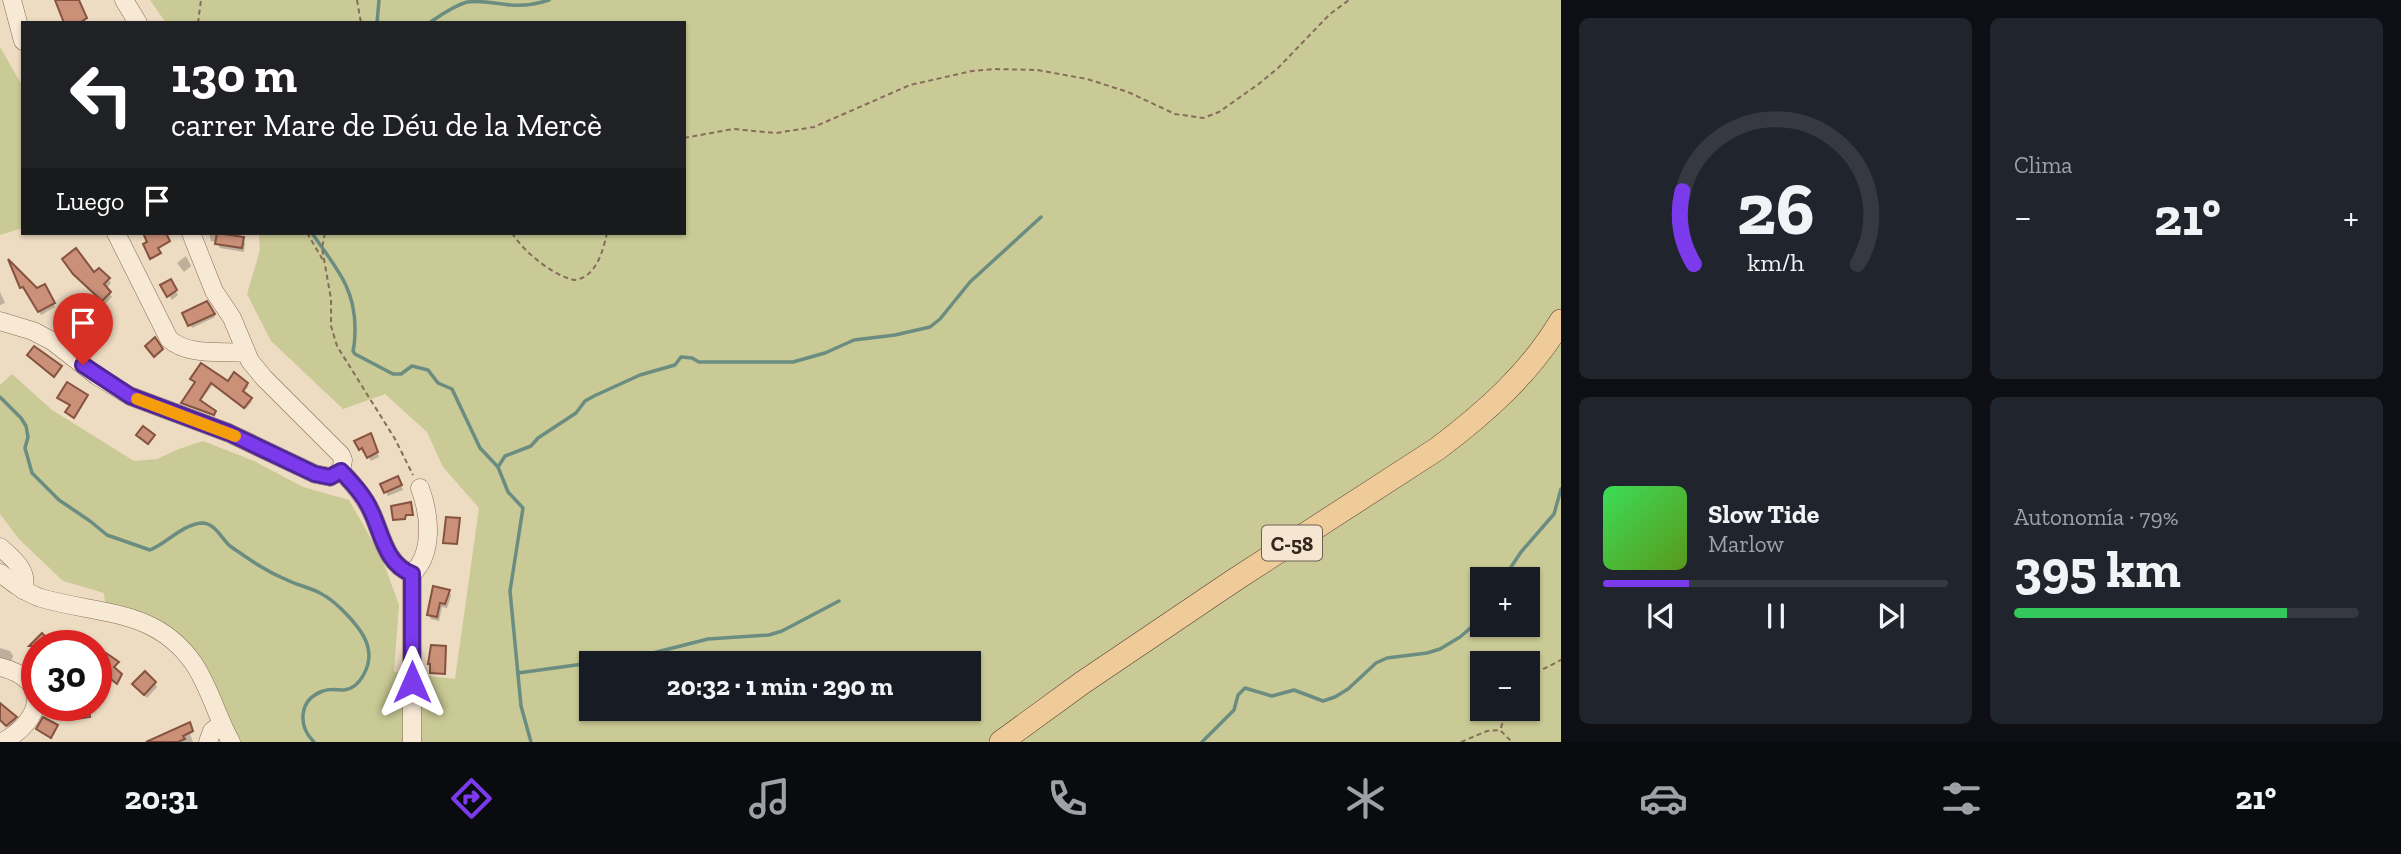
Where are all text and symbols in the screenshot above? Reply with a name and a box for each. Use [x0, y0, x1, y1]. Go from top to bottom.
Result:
text: 130 m [171, 46, 297, 105]
icon: left [56, 49, 147, 140]
text: carrer Mare de Déu de la Mercè [171, 106, 602, 144]
text: Clima [2014, 151, 2072, 179]
text: 26 [1736, 166, 1815, 254]
icon: arrive [138, 182, 176, 220]
text: Luego [56, 185, 124, 217]
text: 21° [2154, 186, 2221, 248]
text: − [2014, 194, 2032, 240]
text: + [2343, 194, 2359, 240]
text: km/h [1747, 247, 1804, 277]
pin [53, 293, 113, 365]
icon: arrive [64, 304, 102, 342]
text: Slow Tide [1708, 498, 1819, 530]
text: Autonomía · 79% [2014, 503, 2178, 531]
road number: C-58 [1262, 526, 1322, 560]
text: Marlow [1708, 530, 1784, 558]
text: 395 km [2014, 538, 2181, 600]
map controls [1470, 567, 1540, 721]
button: + [1470, 567, 1540, 637]
icon: previous [1642, 597, 1680, 635]
icon: pause [1757, 597, 1795, 635]
icon: next [1872, 597, 1910, 635]
speed limit sign: 30 [21, 630, 112, 721]
position arrow [375, 645, 449, 719]
button: − [1470, 651, 1540, 721]
text: 20:32 · 1 min · 290 m [667, 670, 893, 702]
icon: directions [447, 774, 496, 823]
icon: music [745, 774, 794, 823]
icon: phone [1043, 774, 1092, 823]
icon: climate [1341, 774, 1390, 823]
icon: car [1639, 774, 1688, 823]
icon: filters [1937, 774, 1986, 823]
text: 20:31 [125, 779, 198, 817]
text: 21° [2235, 779, 2276, 817]

